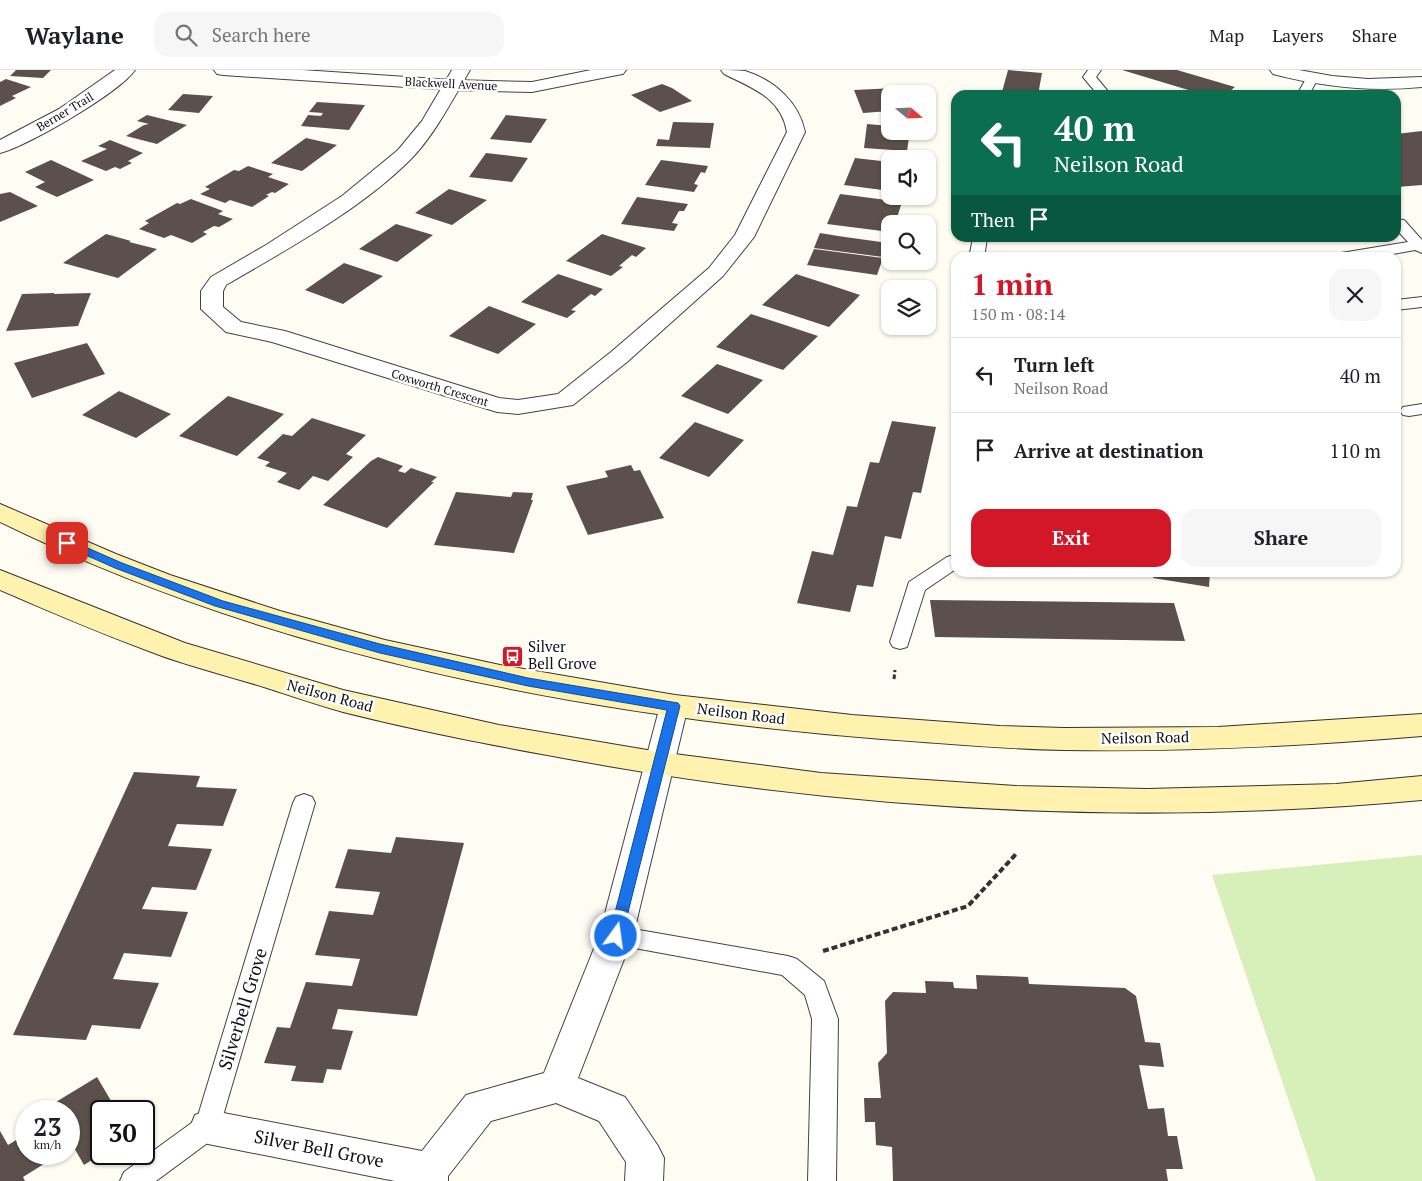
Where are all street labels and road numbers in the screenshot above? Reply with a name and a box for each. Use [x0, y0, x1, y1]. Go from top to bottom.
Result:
street label: Blackwell Avenue [404, 74, 498, 93]
street label: Berner Trail [34, 89, 96, 134]
street label: Coxworth Crescent [390, 366, 491, 410]
street label: Neilson Road [285, 674, 376, 716]
street label: Neilson Road [696, 698, 786, 728]
street label: Neilson Road [1101, 726, 1189, 748]
street label: Silverbell Grove [212, 945, 272, 1073]
street label: Silver Bell Grove [252, 1124, 386, 1172]

